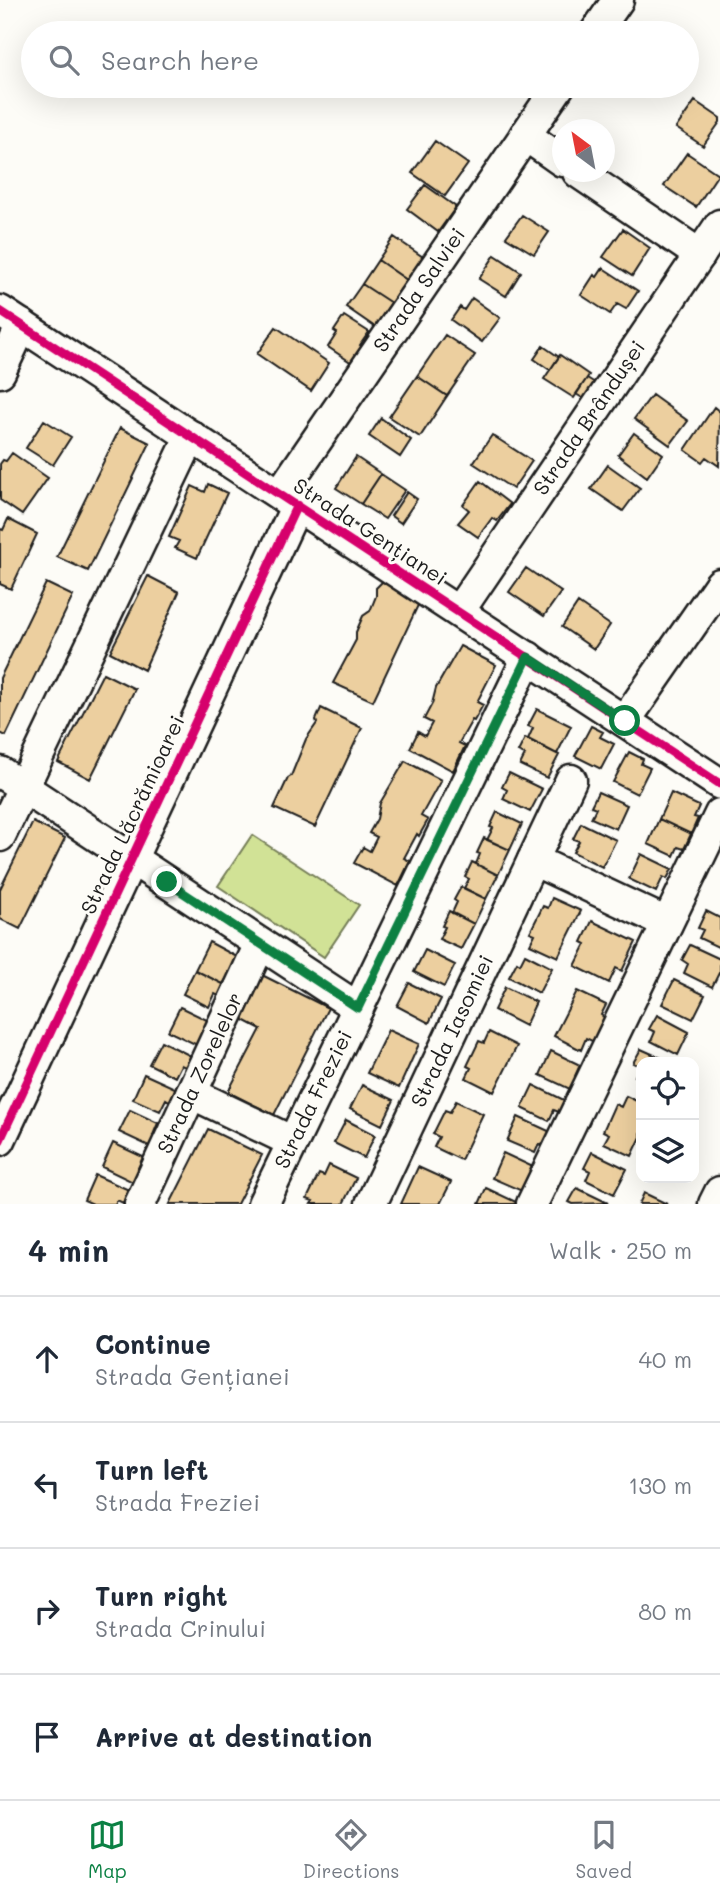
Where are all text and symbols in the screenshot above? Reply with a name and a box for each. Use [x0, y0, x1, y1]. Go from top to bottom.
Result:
search box [21, 21, 699, 98]
icon: search [45, 41, 83, 79]
text: Search here [101, 43, 259, 77]
north arrow [552, 119, 615, 182]
street label: Strada Salviei [366, 222, 470, 357]
street label: Strada Brândușei [526, 335, 650, 500]
street label: Strada Gențianei [288, 471, 453, 591]
route start [609, 705, 640, 736]
street label: Strada Lăcrămioarei [74, 711, 190, 918]
route end [151, 866, 182, 897]
street label: Strada Iasomiei [404, 950, 498, 1111]
street label: Strada Zorelelor [150, 988, 248, 1158]
street label: Strada Freziei [267, 1025, 357, 1173]
map controls [636, 1057, 699, 1183]
button: locate [636, 1057, 699, 1120]
button: layers [636, 1120, 699, 1183]
text: 4 min [28, 1230, 109, 1270]
text: Walk · 250 m [549, 1235, 692, 1265]
text: Continue [95, 1327, 211, 1361]
icon: ahead [28, 1340, 66, 1378]
text: 40 m [639, 1344, 692, 1374]
text: Strada Gențianei [95, 1361, 290, 1391]
text: Turn left [95, 1453, 208, 1487]
icon: left [28, 1466, 66, 1504]
text: 130 m [628, 1470, 692, 1500]
text: Strada Freziei [95, 1487, 260, 1517]
text: Turn right [95, 1579, 228, 1613]
icon: right [28, 1592, 66, 1630]
text: 80 m [638, 1596, 692, 1626]
text: Strada Crinului [95, 1613, 266, 1643]
icon: arrive [28, 1718, 66, 1756]
text: Arrive at destination [95, 1720, 372, 1754]
tab: Map [88, 1816, 127, 1883]
tab: Directions [303, 1816, 399, 1883]
tab: Saved [576, 1816, 632, 1883]

